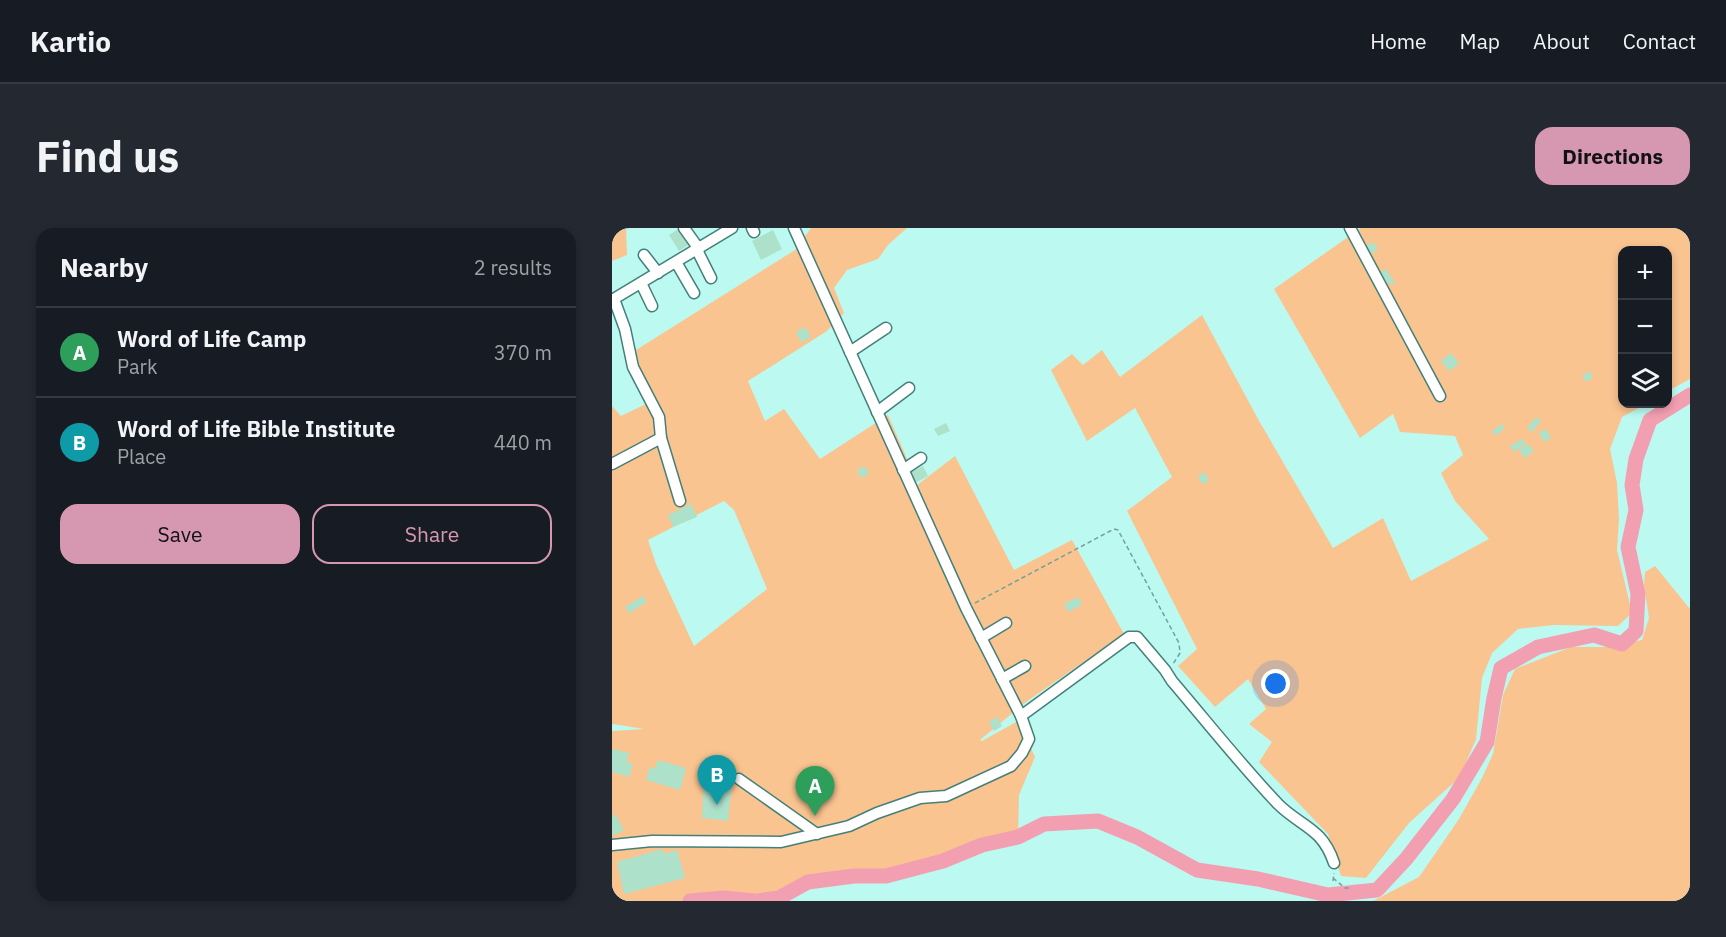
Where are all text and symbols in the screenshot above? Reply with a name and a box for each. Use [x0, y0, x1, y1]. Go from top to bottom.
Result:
text: Kartio [30, 23, 111, 60]
text: Home [1370, 27, 1427, 55]
text: Map [1460, 27, 1500, 55]
text: About [1533, 27, 1590, 55]
text: Contact [1623, 27, 1696, 55]
button: Directions [1535, 127, 1690, 185]
text: Find us [36, 129, 179, 184]
map controls [1618, 246, 1672, 408]
button: + [1618, 246, 1672, 300]
text: Nearby [60, 250, 148, 284]
text: 2 results [474, 254, 552, 281]
button: − [1618, 300, 1672, 354]
text: Word of Life Camp [117, 324, 306, 353]
text: A [73, 339, 86, 366]
text: 370 m [494, 339, 552, 366]
text: Park [117, 353, 157, 380]
button: layers [1618, 354, 1672, 408]
text: Word of Life Bible Institute [117, 414, 395, 443]
text: B [73, 429, 86, 456]
text: 440 m [494, 429, 552, 456]
text: Place [117, 443, 166, 470]
button: Save [60, 504, 300, 564]
button: Share [312, 504, 552, 564]
your location [1261, 669, 1290, 698]
pin: B [698, 756, 736, 805]
pin: A [796, 766, 834, 816]

